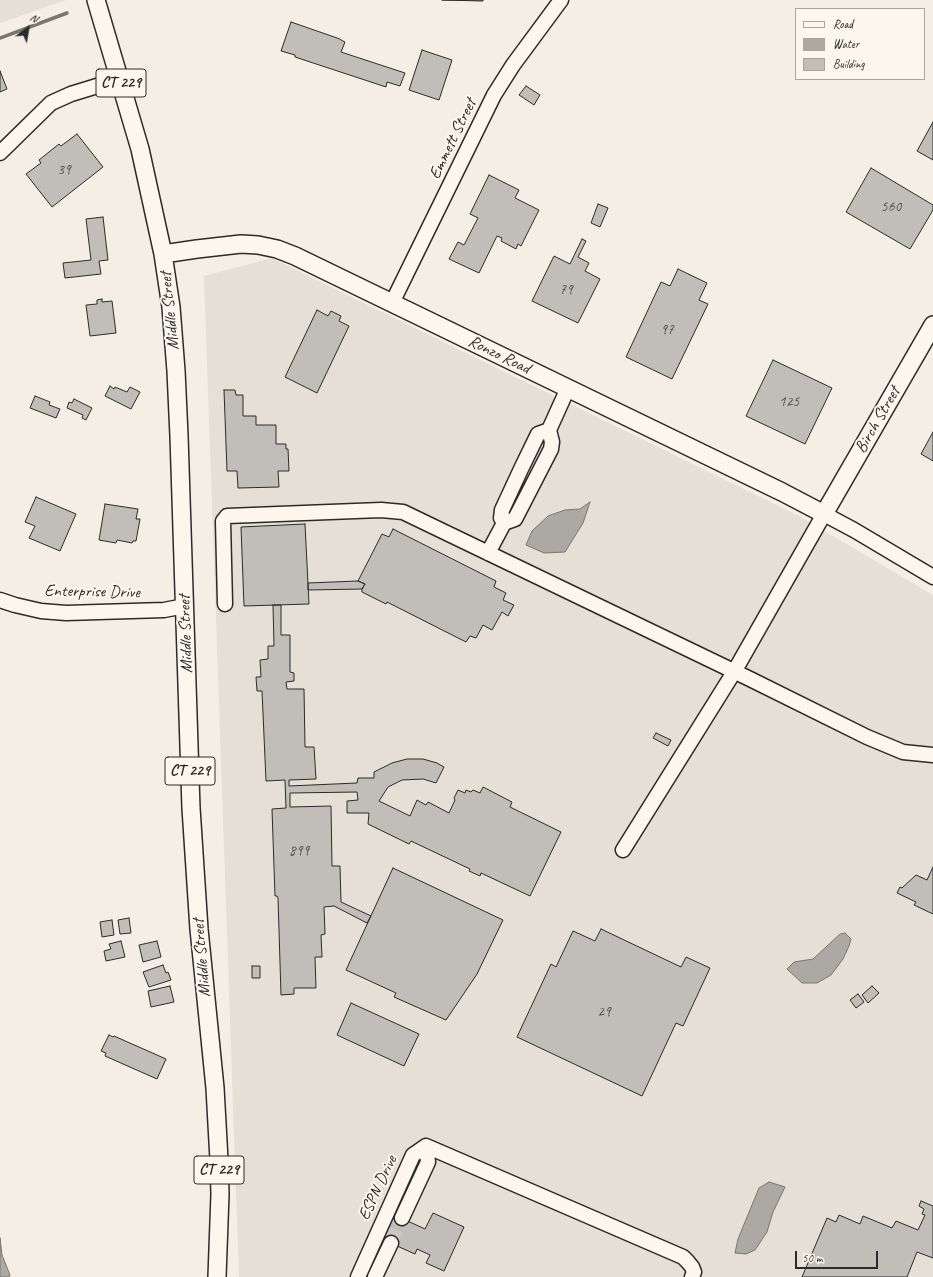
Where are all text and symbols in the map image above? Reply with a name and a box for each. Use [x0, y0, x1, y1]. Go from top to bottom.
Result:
north arrow [8, 8, 48, 48]
legend [795, 8, 925, 80]
text: N [28, 10, 41, 25]
text: Road [833, 16, 853, 32]
text: Water [833, 36, 859, 52]
text: Building [833, 56, 865, 72]
road number: CT 229 [96, 69, 146, 97]
street label: Emmett Street [425, 96, 481, 182]
house number: 39 [57, 161, 71, 179]
house number: 560 [881, 198, 901, 216]
street label: Middle Street [156, 271, 184, 351]
house number: 79 [559, 281, 573, 299]
house number: 97 [660, 321, 674, 339]
street label: Ronzo Road [465, 331, 533, 379]
street label: Birch Street [851, 383, 905, 457]
house number: 125 [779, 393, 799, 411]
street label: Enterprise Drive [44, 581, 140, 603]
street label: Middle Street [174, 594, 198, 674]
road number: CT 229 [165, 757, 215, 785]
house number: 899 [289, 842, 309, 860]
street label: Middle Street [188, 918, 216, 998]
house number: 29 [597, 1003, 611, 1021]
street label: ESPN Drive [354, 1152, 402, 1224]
road number: CT 229 [194, 1156, 244, 1184]
scale bar [797, 1243, 880, 1269]
text: 50 m [802, 1250, 822, 1266]

